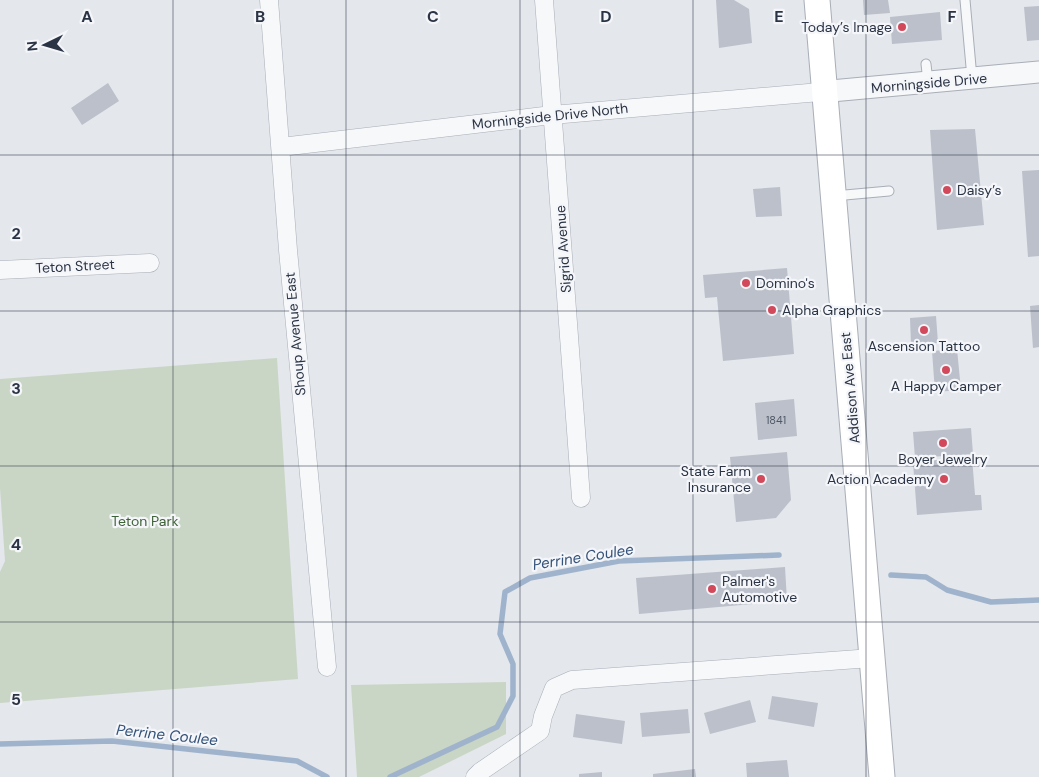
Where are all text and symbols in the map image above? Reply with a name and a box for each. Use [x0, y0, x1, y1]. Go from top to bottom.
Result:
text: A [81, 6, 93, 27]
text: B [255, 6, 265, 27]
text: C [427, 6, 439, 27]
text: D [600, 6, 612, 27]
text: E [774, 6, 784, 27]
text: F [948, 6, 957, 27]
place label: Today’s Image [801, 18, 892, 36]
north arrow [20, 20, 70, 70]
marker: Today’s Image [896, 21, 908, 33]
text: N [23, 40, 41, 52]
street label: Morningside Drive [870, 69, 988, 97]
street label: Morningside Drive North [471, 99, 629, 133]
place label: Daisy’s [957, 181, 1002, 199]
marker: Daisy’s [941, 184, 953, 196]
street label: Sigrid Avenue [551, 204, 575, 293]
text: 2 [11, 223, 21, 244]
street label: Teton Street [35, 255, 115, 277]
street label: Shoup Avenue East [281, 271, 309, 397]
place label: Domino's [756, 274, 815, 292]
marker: Domino's [740, 277, 752, 289]
place label: Alpha Graphics [782, 301, 881, 319]
marker: Alpha Graphics [766, 304, 778, 316]
marker: Ascension Tattoo [918, 324, 930, 336]
street label: Addison Ave East [836, 331, 864, 445]
place label: Ascension Tattoo [868, 337, 980, 355]
marker: A Happy Camper [940, 364, 952, 376]
place label: A Happy Camper [891, 377, 1001, 395]
text: 3 [11, 378, 21, 399]
house number: 1841 [766, 413, 786, 427]
marker: Boyer Jewelry [937, 437, 949, 449]
place label: Boyer Jewelry [898, 450, 988, 468]
place label: State Farm Insurance [681, 462, 751, 496]
place label: Action Academy [827, 470, 934, 488]
marker: State Farm Insurance [755, 473, 767, 485]
marker: Action Academy [938, 473, 950, 485]
park label: Teton Park [111, 512, 179, 530]
text: 4 [11, 534, 21, 555]
water label: Perrine Coulee [531, 539, 635, 575]
place label: Palmer's Automotive [722, 572, 797, 606]
marker: Palmer's Automotive [706, 583, 718, 595]
text: 5 [11, 689, 21, 710]
water label: Perrine Coulee [115, 720, 219, 750]

